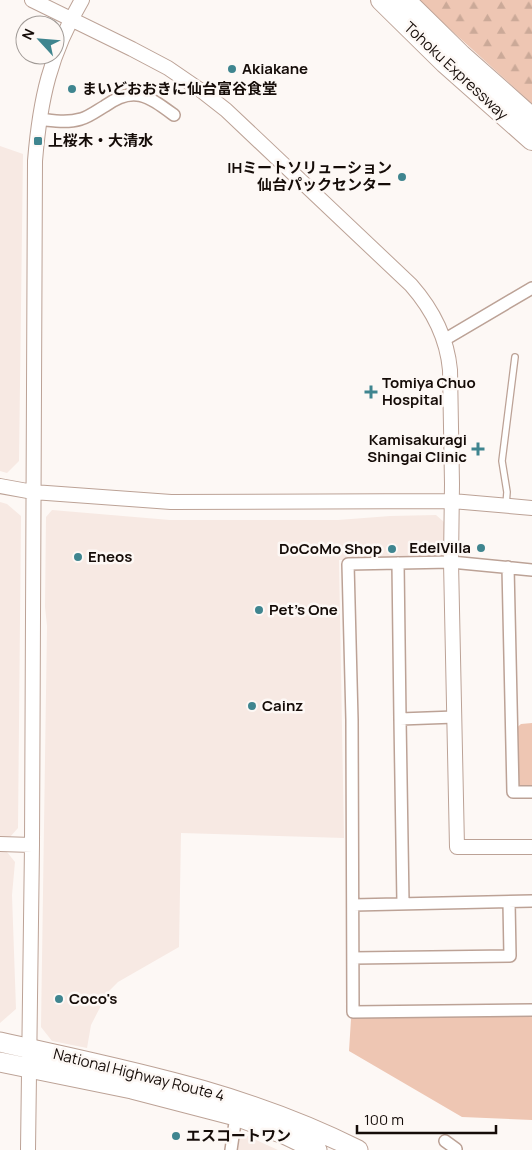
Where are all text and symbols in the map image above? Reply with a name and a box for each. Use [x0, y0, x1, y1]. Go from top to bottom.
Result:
north arrow [15, 15, 65, 65]
street label: Tohoku Expressway [400, 17, 513, 125]
text: N [17, 25, 39, 43]
place label: Akiakane [242, 58, 308, 79]
marker: Akiakane [226, 63, 238, 75]
place label: まいどおおきに仙台富谷食堂 [82, 78, 277, 99]
marker: まいどおおきに仙台富谷食堂 [66, 83, 78, 95]
place label: 上桜木・大清水 [48, 130, 153, 151]
marker: 上桜木・大清水 [32, 135, 44, 147]
place label: IHミートソリューション 仙台パックセンター [227, 157, 392, 195]
marker: IHミートソリューション 仙台パックセンター [396, 171, 408, 183]
place label: Tomiya Chuo Hospital [382, 372, 476, 410]
marker: Tomiya Chuo Hospital [364, 385, 378, 399]
place label: Kamisakuragi Shingai Clinic [367, 429, 467, 467]
marker: Kamisakuragi Shingai Clinic [471, 442, 485, 456]
place label: EdelVilla [409, 537, 471, 558]
place label: DoCoMo Shop [279, 538, 382, 559]
marker: EdelVilla [475, 542, 487, 554]
marker: DoCoMo Shop [386, 543, 398, 555]
place label: Eneos [88, 546, 132, 567]
marker: Eneos [72, 551, 84, 563]
place label: Pet's One [269, 599, 338, 620]
marker: Pet's One [253, 604, 265, 616]
place label: Cainz [262, 695, 303, 716]
marker: Cainz [246, 700, 258, 712]
place label: Coco's [69, 988, 117, 1009]
marker: Coco's [53, 993, 65, 1005]
street label: National Highway Route 4 [51, 1043, 227, 1106]
scale bar [357, 1102, 496, 1134]
text: 100 m [364, 1109, 404, 1130]
place label: エスコートワン [186, 1125, 291, 1146]
marker: エスコートワン [170, 1130, 182, 1142]

